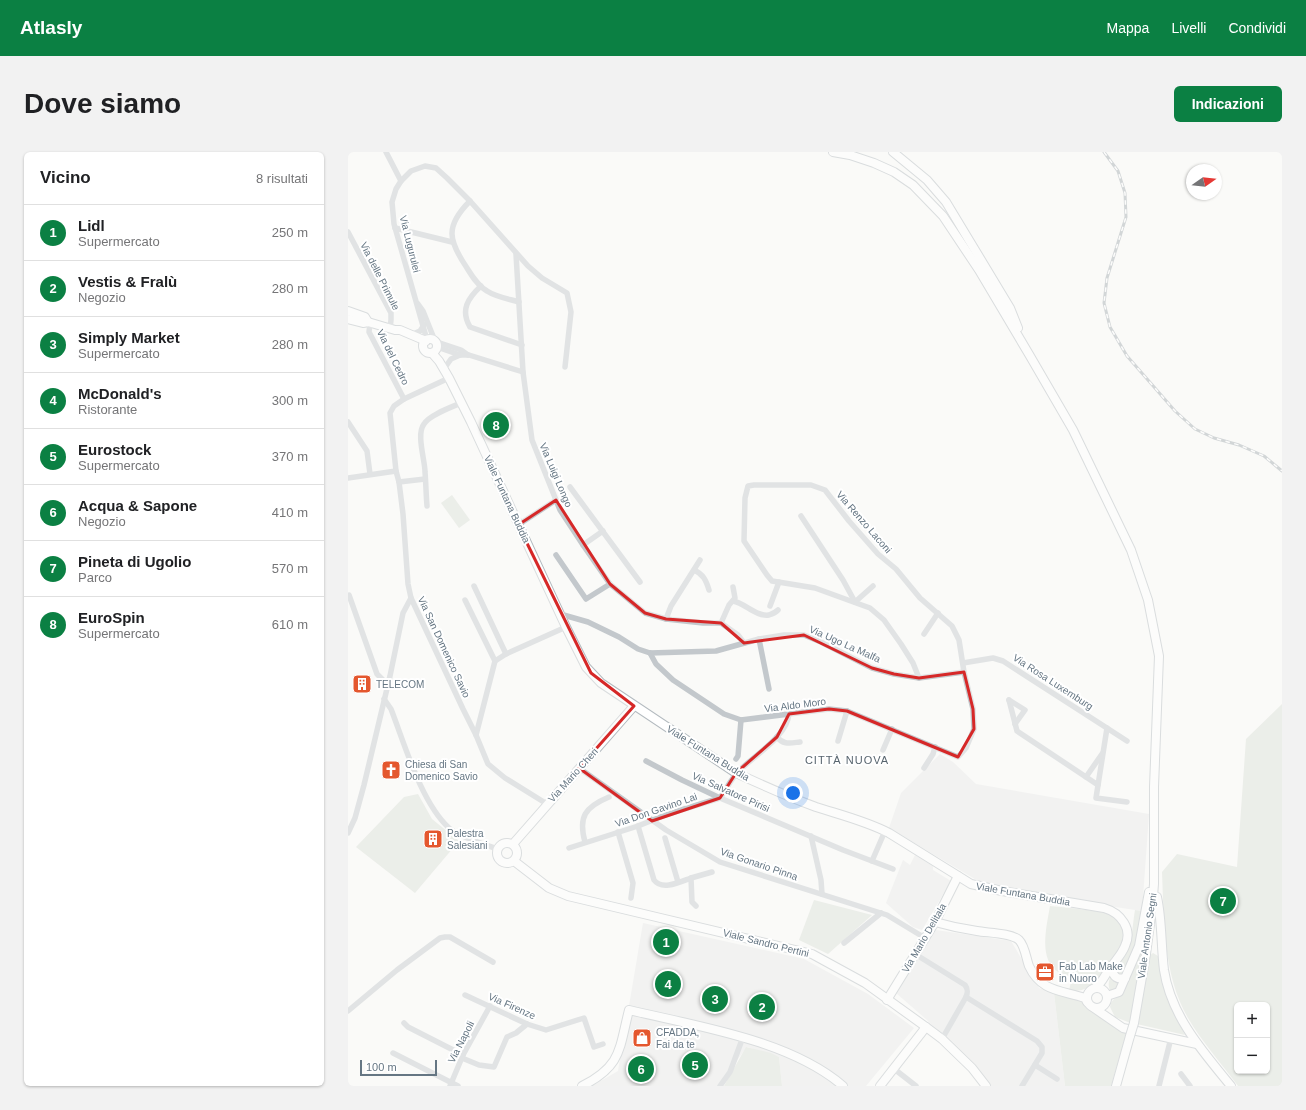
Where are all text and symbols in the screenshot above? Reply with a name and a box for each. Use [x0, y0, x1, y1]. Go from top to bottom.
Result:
text: Atlasly [20, 17, 82, 38]
text: Mappa [1107, 20, 1149, 36]
text: Livelli [1171, 20, 1206, 36]
text: Condividi [1228, 20, 1286, 36]
button: Indicazioni [1174, 86, 1282, 122]
text: Dove siamo [24, 88, 181, 119]
north arrow [1186, 164, 1222, 200]
text: Vicino [40, 168, 91, 187]
text: 8 risultati [256, 171, 308, 186]
street label: Via Lugurulei [398, 214, 422, 274]
text: Lidl [78, 217, 105, 234]
text: 1 [49, 225, 57, 240]
text: 250 m [272, 225, 308, 240]
text: Supermercato [78, 234, 160, 249]
street label: Via delle Primule [358, 240, 402, 312]
text: Vestis & Fralù [78, 273, 177, 290]
text: 2 [49, 281, 57, 296]
text: 280 m [272, 281, 308, 296]
text: Negozio [78, 290, 126, 305]
street label: Via del Cedro [375, 327, 411, 387]
text: Simply Market [78, 329, 180, 346]
text: 3 [49, 337, 57, 352]
text: 280 m [272, 337, 308, 352]
text: Supermercato [78, 346, 160, 361]
text: McDonald's [78, 385, 162, 402]
text: 4 [49, 393, 57, 408]
text: 300 m [272, 393, 308, 408]
text: Ristorante [78, 402, 137, 417]
pin: 8 [483, 410, 509, 440]
text: Eurostock [78, 441, 151, 458]
street label: Via Luigi Longo [538, 441, 575, 509]
text: 5 [49, 449, 57, 464]
text: 370 m [272, 449, 308, 464]
street label: Viale Funtana Buddia [482, 453, 532, 545]
text: Supermercato [78, 458, 160, 473]
street label: Via Renzo Laconi [834, 489, 894, 555]
text: Acqua & Sapone [78, 497, 197, 514]
text: 6 [49, 505, 57, 520]
text: 410 m [272, 505, 308, 520]
text: Negozio [78, 514, 126, 529]
text: Pineta di Ugolio [78, 553, 191, 570]
text: 7 [49, 561, 57, 576]
text: 570 m [272, 561, 308, 576]
text: Parco [78, 570, 112, 585]
street label: Via San Domenico Savio [416, 595, 473, 700]
text: EuroSpin [78, 609, 145, 626]
text: 8 [49, 617, 57, 632]
text: 610 m [272, 617, 308, 632]
street label: Via Ugo La Malfa [808, 623, 883, 665]
text: Supermercato [78, 626, 160, 641]
street label: Via Rosa Luxemburg [1011, 652, 1095, 712]
building icon: TELECOM [351, 673, 373, 695]
place label: TELECOM [376, 679, 424, 690]
street label: Via Aldo Moro [764, 696, 827, 714]
street label: Viale Funtana Buddia [665, 723, 752, 783]
street label: Via Mario Cheri [546, 746, 600, 804]
district label: CITTÀ NUOVA [805, 754, 889, 766]
church icon: Chiesa di San Domenico Savio [380, 759, 402, 781]
place label: Chiesa di San Domenico Savio [405, 759, 478, 782]
street label: Via Salvatore Pirisi [691, 770, 771, 814]
your location [783, 783, 803, 803]
street label: Via Don Gavino Lai [614, 791, 698, 829]
building icon: Palestra Salesiani [422, 828, 444, 850]
place label: Palestra Salesiani [447, 828, 488, 851]
street label: Via Gonario Pinna [719, 846, 799, 883]
street label: Viale Funtana Buddia [975, 880, 1071, 908]
pin: 7 [1210, 886, 1236, 916]
street label: Viale Antonio Segni [1136, 892, 1158, 980]
street label: Via Mario Delitala [900, 901, 949, 975]
pin: 1 [653, 927, 679, 957]
street label: Viale Sandro Pertini [722, 927, 810, 959]
office icon: Fab Lab Make in Nuoro [1034, 961, 1056, 983]
place label: Fab Lab Make in Nuoro [1059, 961, 1123, 984]
pin: 4 [655, 969, 681, 999]
pin: 3 [702, 984, 728, 1014]
street label: Via Firenze [487, 991, 538, 1021]
pin: 2 [749, 992, 775, 1022]
map controls [1234, 1002, 1270, 1074]
button: + [1234, 1002, 1270, 1038]
street label: Via Napoli [446, 1019, 476, 1065]
shop icon: CFADDA, Fai da te [631, 1027, 653, 1049]
place label: CFADDA, Fai da te [656, 1027, 699, 1050]
button: − [1234, 1038, 1270, 1074]
pin: 5 [682, 1050, 708, 1080]
pin: 6 [628, 1054, 654, 1084]
scale bar [360, 1058, 437, 1077]
text: 100 m [366, 1061, 397, 1073]

